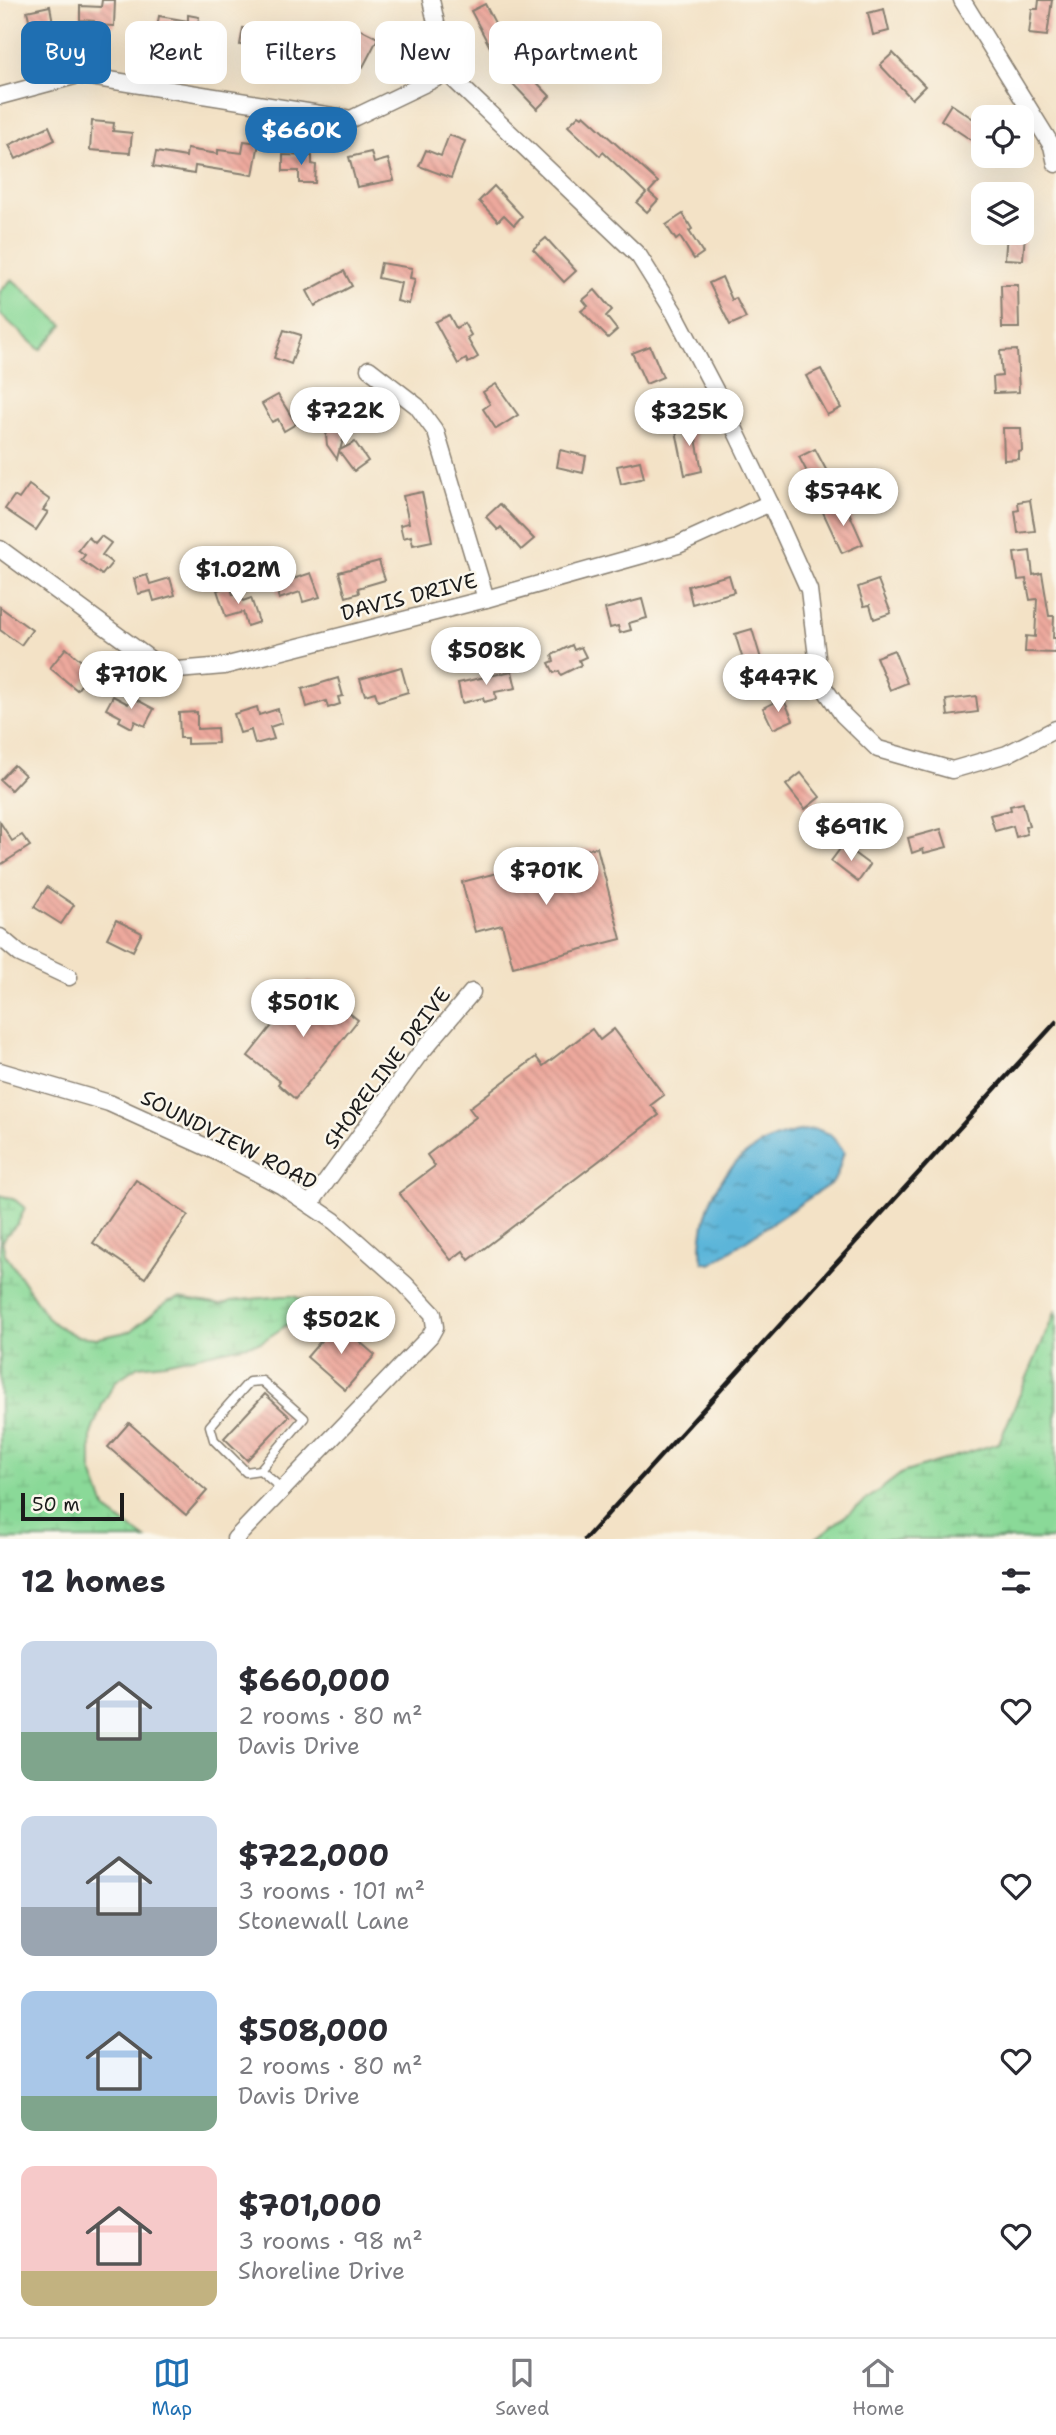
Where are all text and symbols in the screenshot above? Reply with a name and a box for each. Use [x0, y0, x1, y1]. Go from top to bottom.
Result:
chip: Buy [21, 21, 111, 84]
chip: Rent [125, 21, 227, 84]
chip: Filters [241, 21, 361, 84]
chip: New [375, 21, 475, 84]
chip: Apartment [489, 21, 662, 84]
map controls [971, 105, 1034, 245]
button: locate [971, 105, 1034, 168]
pin: $660K [252, 108, 350, 167]
text: $660K [261, 115, 341, 145]
button: layers [971, 182, 1034, 245]
pin: $722K [296, 388, 394, 447]
pin: $325K [640, 388, 738, 448]
text: $722K [306, 395, 384, 425]
text: $325K [651, 396, 728, 426]
pin: $574K [794, 468, 892, 528]
text: $574K [804, 476, 882, 506]
pin: $1.02M [181, 546, 295, 606]
text: $1.02M [195, 554, 281, 584]
street label: DAVIS DRIVE [338, 567, 480, 627]
pin: $508K [437, 628, 535, 687]
text: $508K [447, 635, 525, 665]
pin: $710K [82, 652, 180, 711]
pin: $447K [729, 654, 827, 714]
text: $710K [95, 659, 167, 689]
text: $447K [739, 662, 817, 692]
pin: $691K [802, 804, 900, 863]
text: $691K [815, 811, 887, 841]
pin: $701K [497, 848, 595, 907]
text: $701K [509, 855, 583, 885]
pin: $501K [254, 979, 352, 1039]
street label: SHORELINE DRIVE [317, 982, 457, 1154]
text: $501K [267, 987, 339, 1017]
street label: SOUNDVIEW ROAD [136, 1083, 322, 1197]
pin: $502K [292, 1296, 390, 1356]
text: $502K [302, 1304, 380, 1334]
scale bar [21, 1490, 124, 1522]
text: 50 m [32, 1492, 80, 1517]
text: 12 homes [21, 1561, 165, 1602]
icon: filters [997, 1562, 1035, 1600]
text: $660,000 [238, 1660, 390, 1701]
icon: home [77, 1669, 161, 1753]
icon: heart [997, 1692, 1035, 1730]
text: 2 rooms · 80 m² [238, 1701, 423, 1731]
text: Davis Drive [238, 1731, 360, 1761]
text: $722,000 [238, 1835, 389, 1876]
icon: home [77, 1844, 161, 1928]
icon: heart [997, 1867, 1035, 1905]
text: 3 rooms · 101 m² [238, 1876, 425, 1906]
text: Stonewall Lane [238, 1906, 410, 1936]
text: $508,000 [238, 2010, 389, 2051]
icon: home [77, 2019, 161, 2103]
icon: heart [997, 2042, 1035, 2080]
text: 2 rooms · 80 m² [238, 2051, 423, 2081]
text: Davis Drive [238, 2081, 360, 2111]
text: $701,000 [238, 2185, 382, 2226]
icon: home [77, 2194, 161, 2278]
icon: heart [997, 2217, 1035, 2255]
text: 3 rooms · 98 m² [238, 2226, 423, 2256]
text: Shoreline Drive [238, 2256, 405, 2286]
tab: Map [152, 2354, 192, 2421]
tab: Saved [495, 2354, 549, 2421]
tab: Home [852, 2354, 904, 2421]

